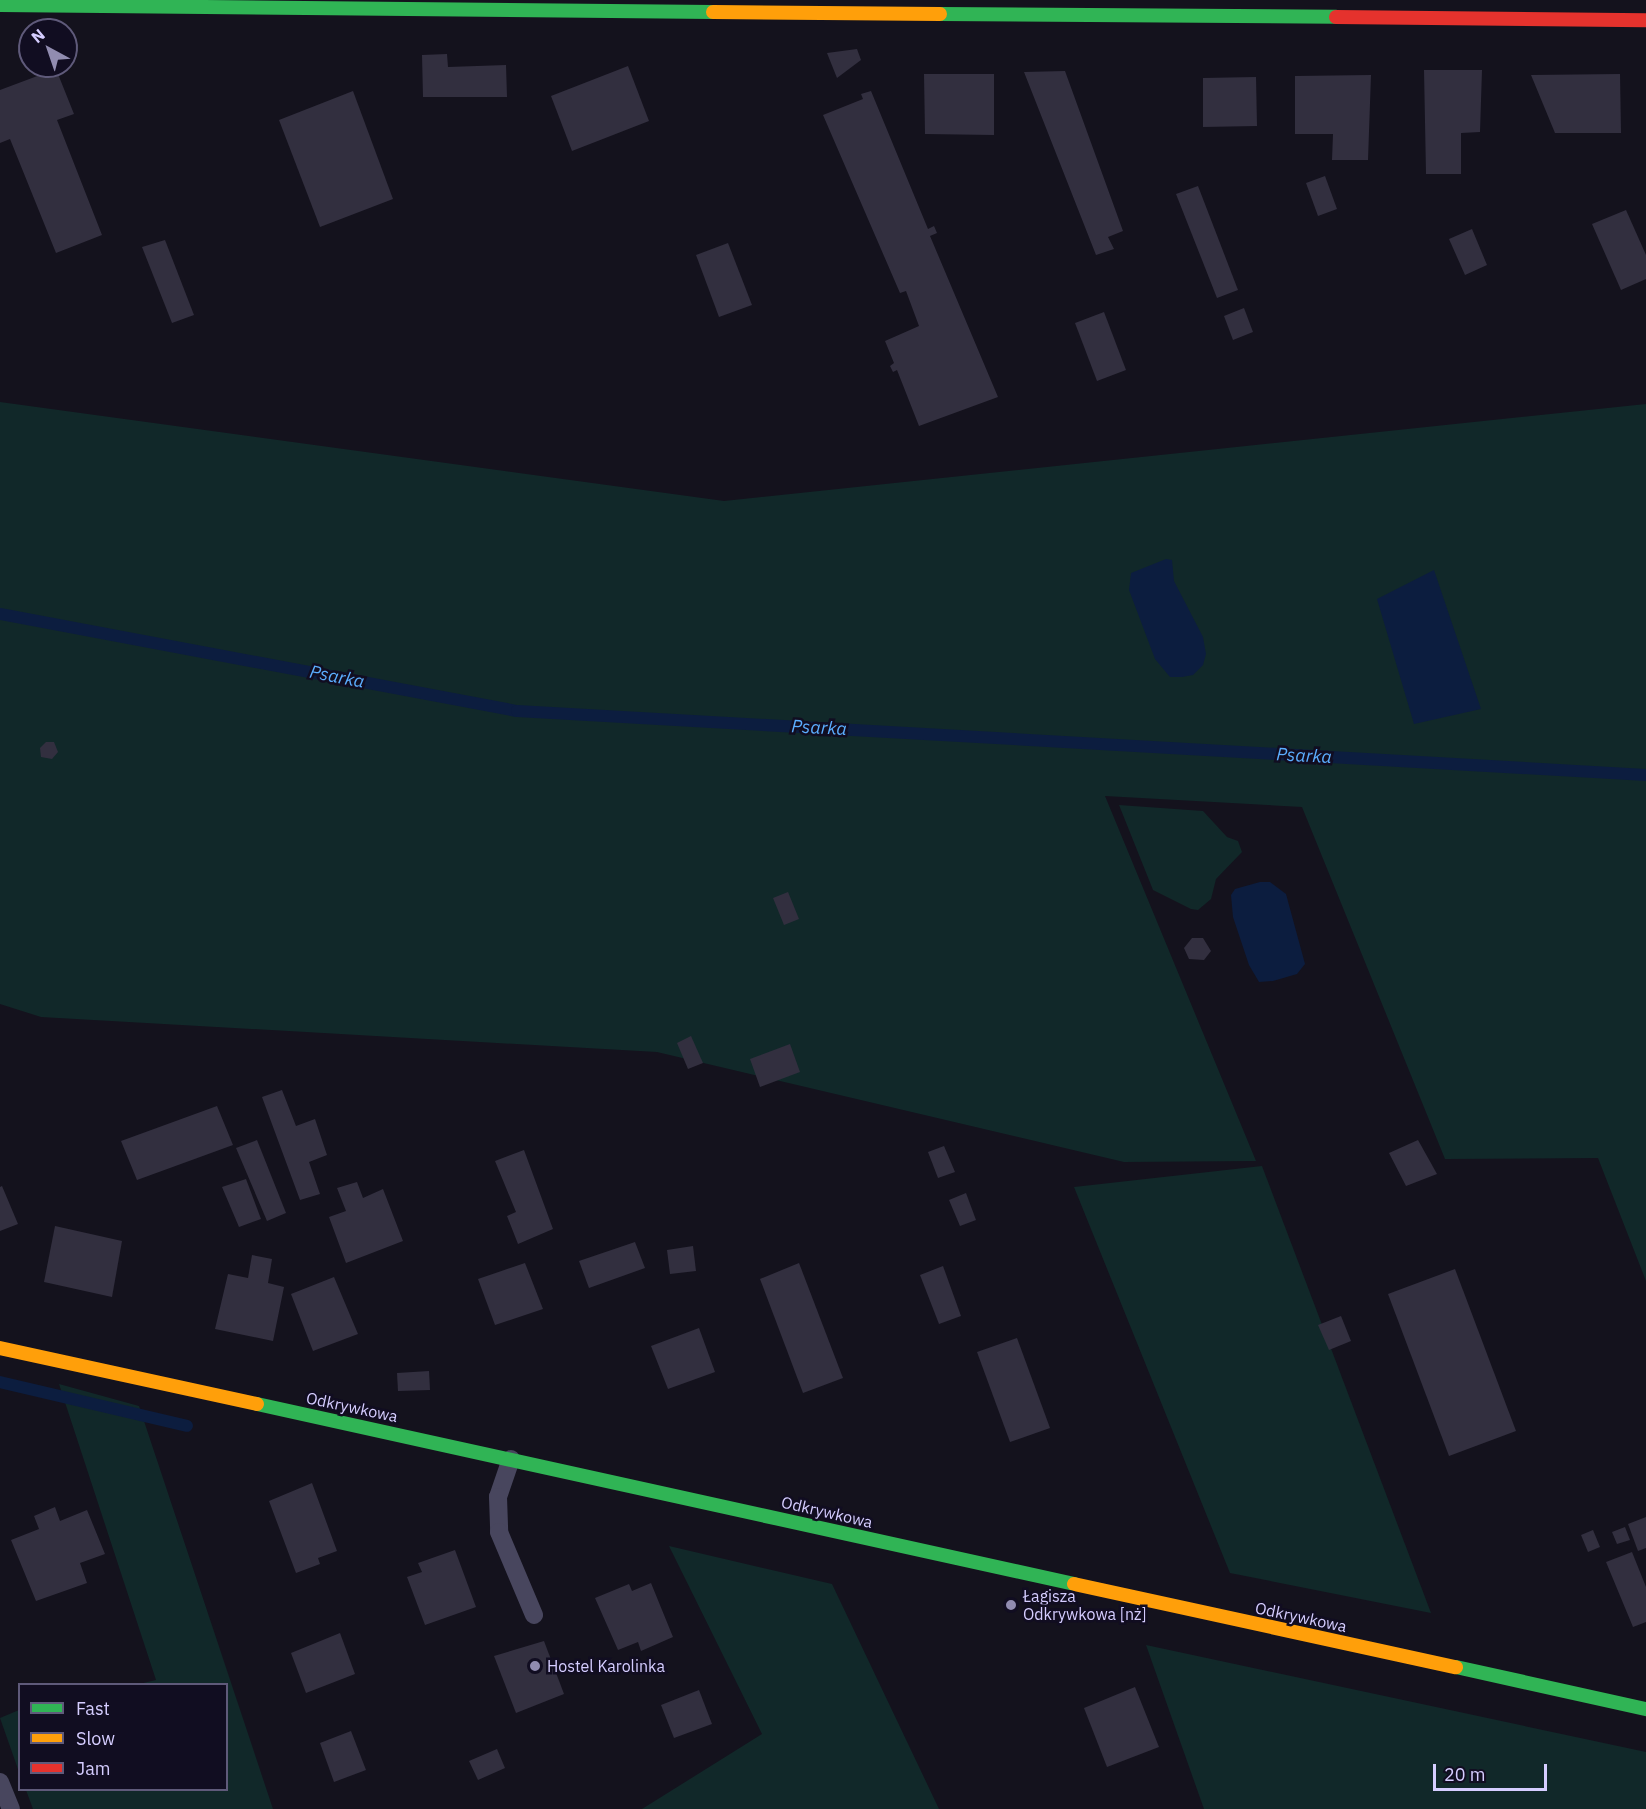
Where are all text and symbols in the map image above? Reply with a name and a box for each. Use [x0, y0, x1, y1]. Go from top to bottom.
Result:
north arrow [18, 18, 78, 78]
text: N [27, 24, 49, 47]
water label: Psarka [308, 661, 366, 693]
water label: Psarka [791, 716, 847, 740]
water label: Psarka [1276, 744, 1332, 768]
street label: Odkrywkowa [304, 1388, 400, 1426]
street label: Odkrywkowa [779, 1492, 875, 1532]
place label: Łagisza Odkrywkowa [nż] [1023, 1586, 1147, 1624]
marker: Łagisza Odkrywkowa [nż] [1004, 1598, 1018, 1612]
street label: Odkrywkowa [1253, 1598, 1349, 1636]
place label: Hostel Karolinka [547, 1656, 665, 1676]
marker: Hostel Karolinka [528, 1659, 542, 1673]
legend [18, 1683, 228, 1791]
text: Fast [76, 1697, 110, 1720]
text: Slow [76, 1727, 115, 1750]
scale bar [1436, 1752, 1550, 1790]
text: Jam [76, 1757, 111, 1780]
text: 20 m [1444, 1763, 1486, 1786]

